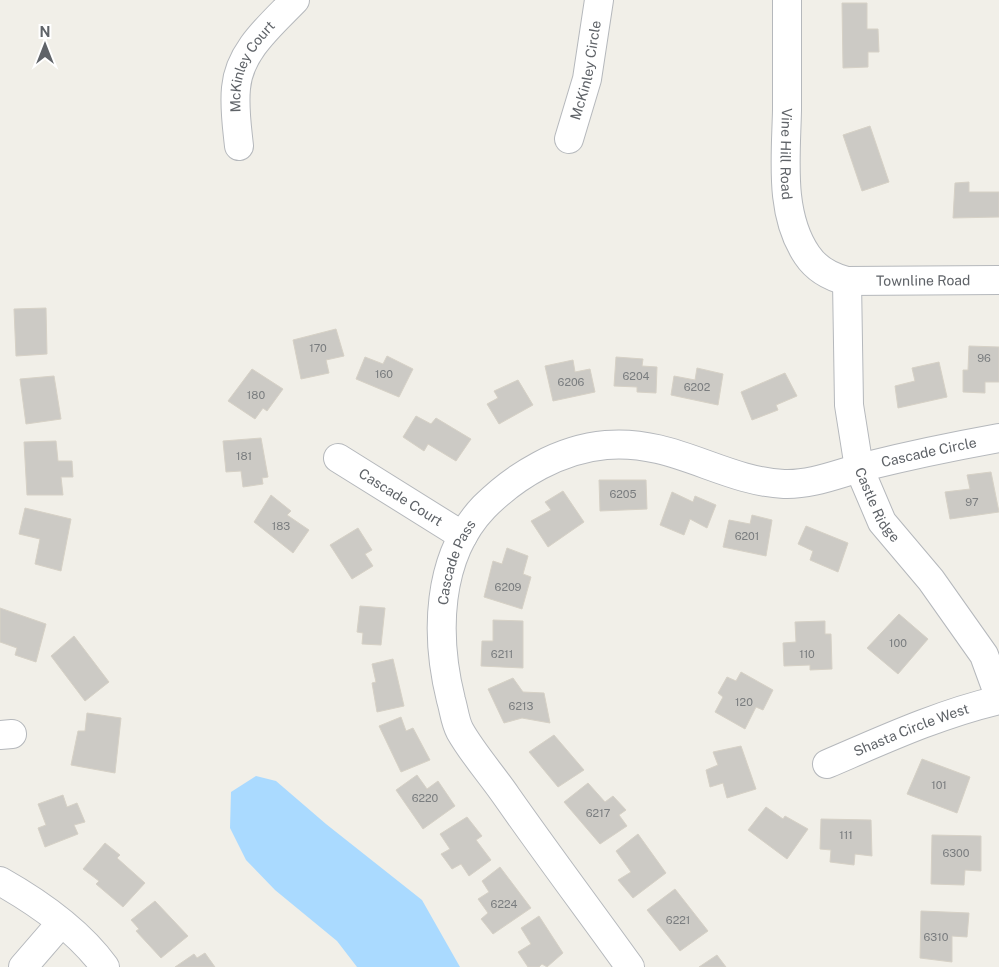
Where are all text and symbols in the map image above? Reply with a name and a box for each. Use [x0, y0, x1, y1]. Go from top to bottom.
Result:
street label: McKinley Court [227, 18, 278, 112]
street label: McKinley Circle [567, 19, 604, 122]
north arrow [20, 20, 70, 70]
text: N [40, 24, 50, 40]
street label: Vine Hill Road [777, 108, 795, 201]
street label: Townline Road [876, 272, 970, 289]
house number: 170 [309, 342, 327, 354]
house number: 96 [977, 352, 991, 364]
house number: 160 [375, 368, 393, 380]
house number: 6204 [622, 370, 650, 382]
house number: 6206 [558, 376, 585, 388]
house number: 6202 [684, 381, 711, 393]
house number: 180 [247, 389, 265, 401]
street label: Cascade Circle [880, 434, 978, 470]
house number: 181 [236, 450, 252, 462]
street label: Cascade Court [356, 465, 446, 529]
street label: Castle Ridge [852, 465, 903, 545]
house number: 6205 [609, 488, 637, 500]
house number: 97 [965, 496, 979, 508]
street label: Cascade Pass [435, 517, 479, 606]
house number: 183 [272, 520, 290, 532]
house number: 6201 [735, 530, 759, 542]
house number: 6209 [495, 581, 522, 593]
house number: 100 [889, 637, 907, 649]
house number: 6211 [491, 648, 513, 660]
house number: 110 [799, 648, 815, 660]
house number: 120 [735, 696, 753, 708]
house number: 6213 [509, 700, 533, 712]
street label: Shasta Circle West [851, 700, 971, 760]
house number: 101 [931, 779, 947, 791]
house number: 6220 [412, 792, 439, 804]
house number: 6217 [586, 807, 611, 819]
house number: 111 [839, 829, 853, 841]
house number: 6300 [942, 847, 970, 859]
house number: 6224 [491, 898, 518, 910]
house number: 6221 [666, 914, 690, 926]
house number: 6310 [924, 931, 949, 943]

